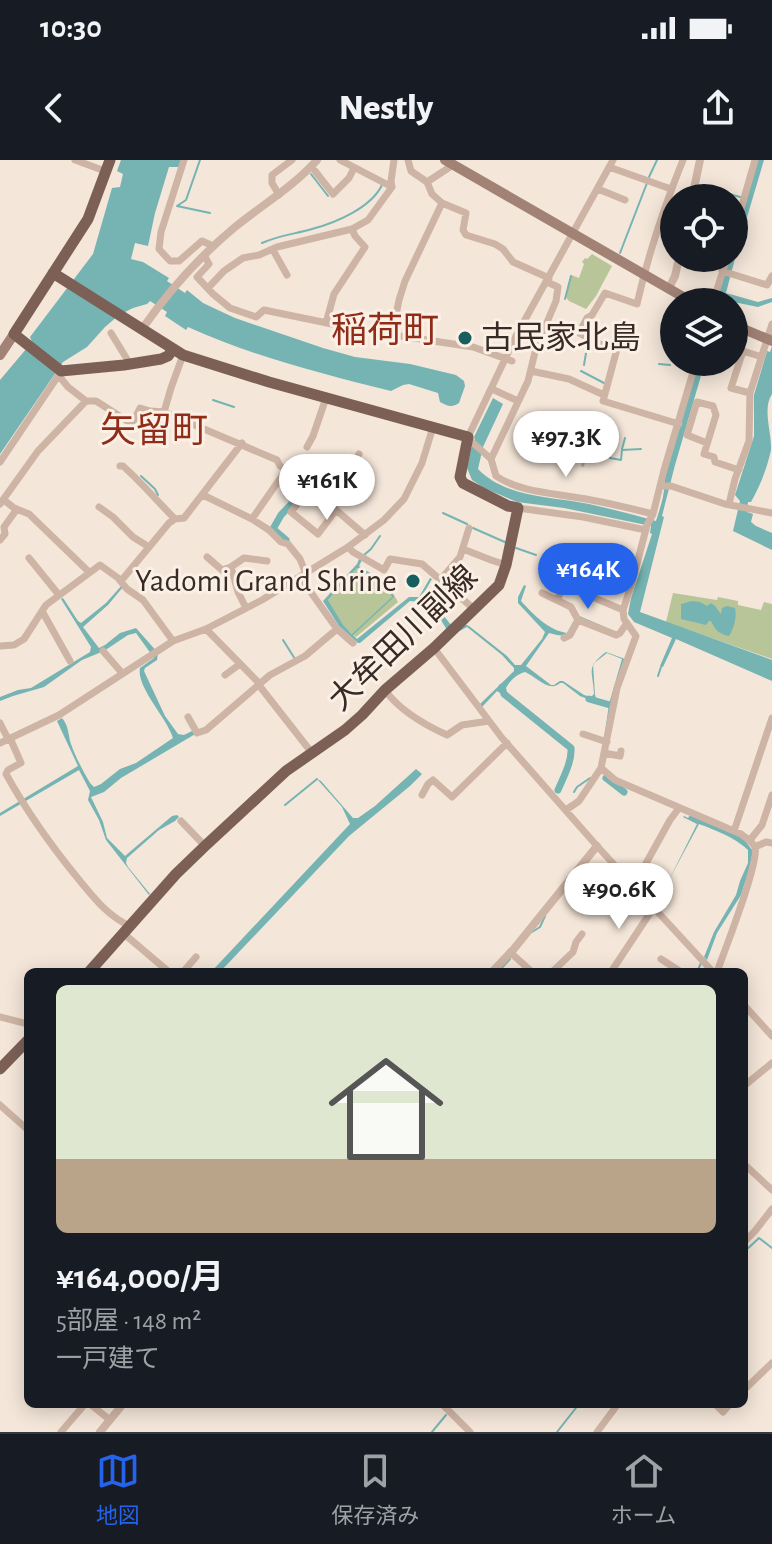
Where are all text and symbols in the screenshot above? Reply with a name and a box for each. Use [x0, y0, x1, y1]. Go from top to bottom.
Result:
text: 10:30 [40, 13, 102, 43]
icon: back [32, 86, 76, 130]
icon: share [696, 86, 740, 130]
text: Nestly [339, 90, 433, 126]
map controls [660, 184, 748, 376]
button: locate [660, 184, 748, 272]
button: layers [660, 288, 748, 376]
district label: 稲荷町 [331, 311, 439, 349]
place label: 古民家北島 [481, 321, 641, 354]
marker: 古民家北島 [456, 329, 474, 347]
district label: 矢留町 [100, 411, 208, 449]
pin: ¥97.3K [501, 411, 631, 479]
text: ¥97.3K [531, 424, 601, 450]
pin: ¥161K [271, 454, 383, 522]
text: ¥161K [297, 467, 357, 493]
pin: ¥164K [532, 543, 644, 611]
text: ¥164K [556, 556, 620, 582]
street label: 大牟田川副線 [321, 558, 483, 716]
place label: Yadomi Grand Shrine [135, 565, 397, 597]
marker: Yadomi Grand Shrine [404, 572, 422, 590]
pin: ¥90.6K [554, 863, 684, 931]
text: ¥90.6K [582, 876, 656, 902]
icon: home [314, 1037, 458, 1181]
text: ¥164,000/月 [56, 1261, 224, 1295]
text: 5部屋 · 148 m² [56, 1308, 201, 1334]
text: 一戸建て [56, 1346, 160, 1372]
tab: 地図 [96, 1449, 140, 1529]
tab: 保存済み [331, 1449, 419, 1529]
tab: ホーム [611, 1449, 676, 1529]

